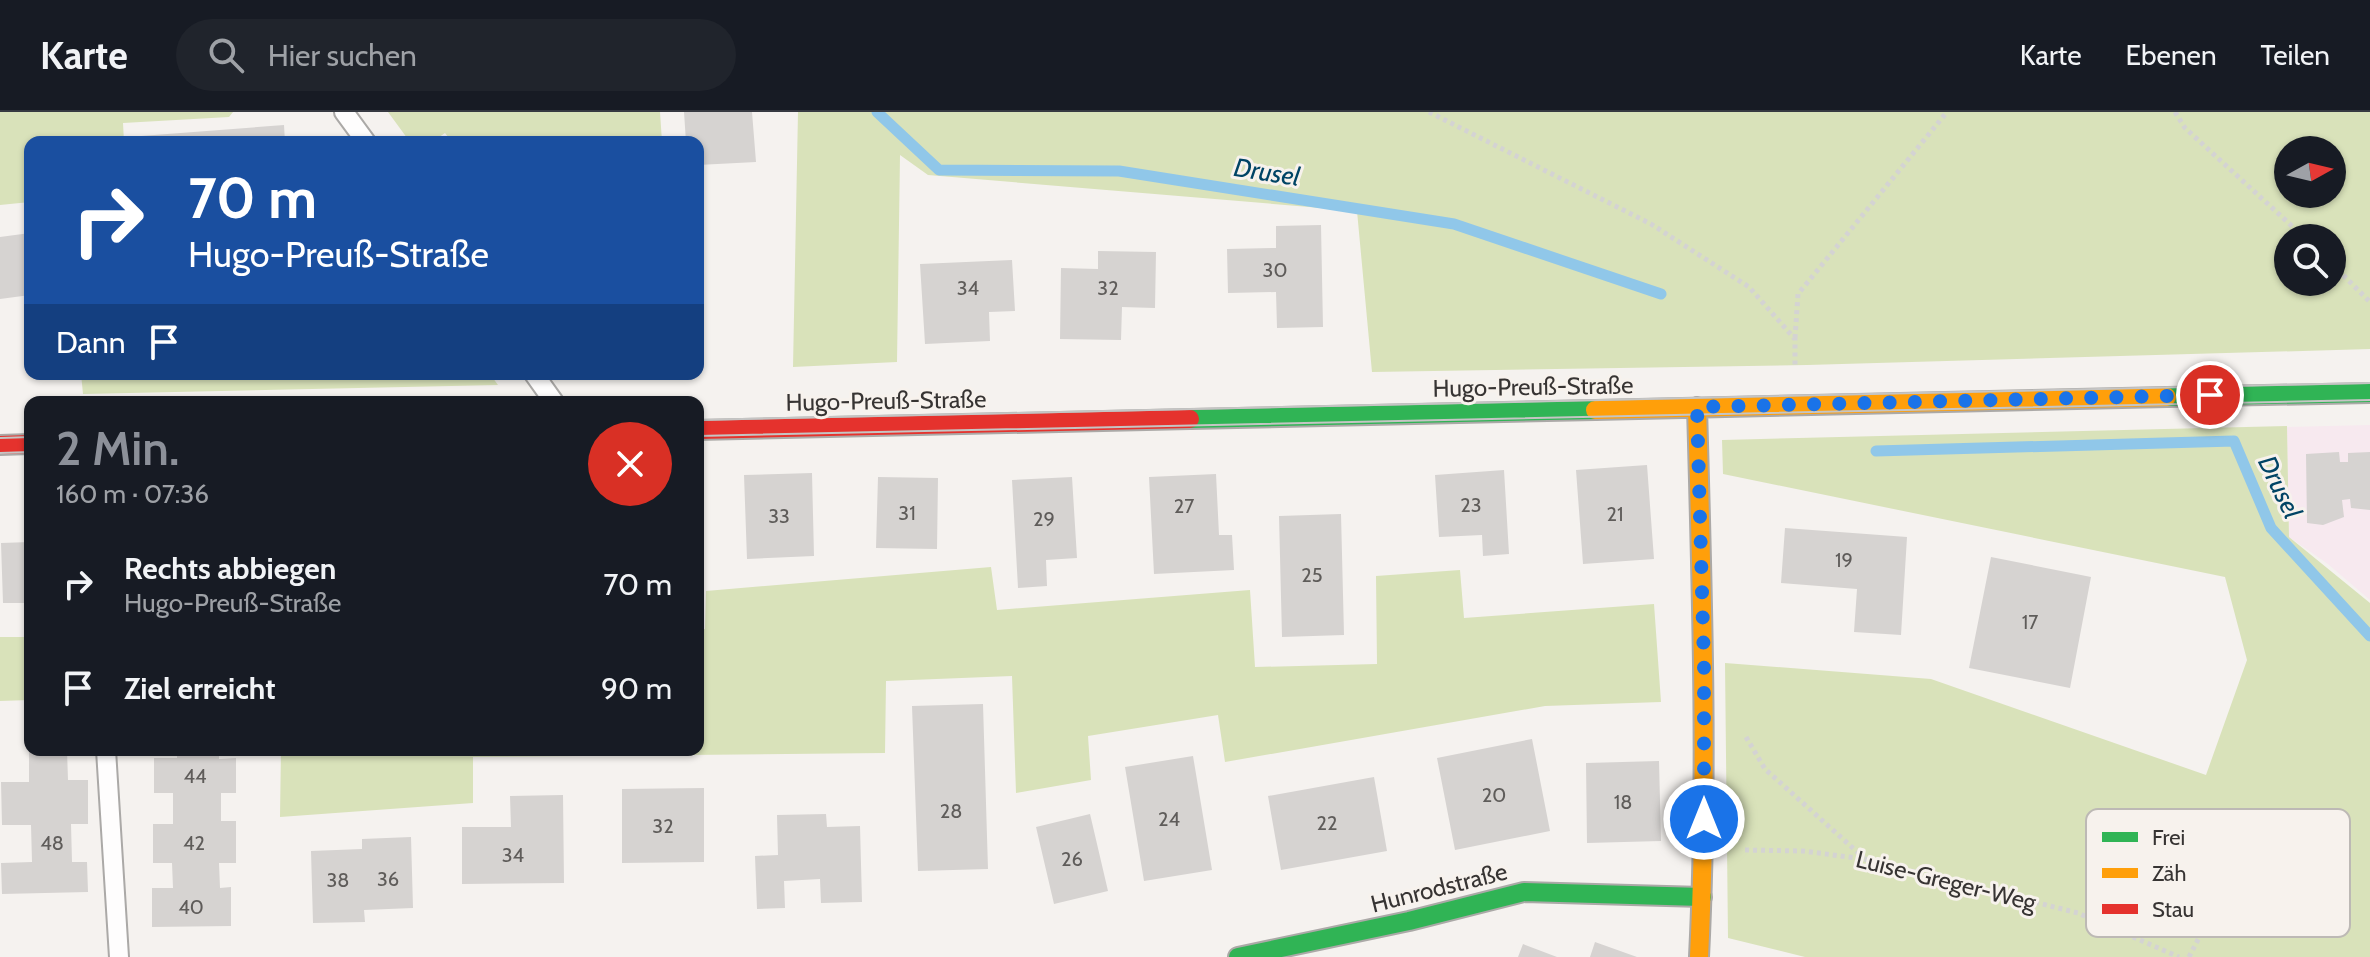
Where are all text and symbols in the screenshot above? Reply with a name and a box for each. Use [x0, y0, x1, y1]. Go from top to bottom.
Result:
search box [176, 19, 736, 91]
text: Karte [40, 32, 128, 79]
icon: search [204, 33, 248, 77]
text: Hier suchen [268, 37, 417, 74]
text: Karte [2020, 38, 2082, 72]
text: Ebenen [2126, 38, 2217, 72]
text: Teilen [2261, 38, 2330, 72]
north arrow [2274, 136, 2346, 208]
map controls [2274, 136, 2346, 296]
water label: Drusel [1232, 151, 1302, 193]
text: 70 m [188, 164, 317, 232]
icon: right [56, 168, 160, 272]
button: search [2274, 224, 2346, 296]
text: Hugo-Preuß-Straße [188, 232, 489, 276]
house number: 30 [1263, 258, 1287, 282]
house number: 34 [957, 276, 980, 300]
house number: 32 [1097, 276, 1119, 300]
icon: arrive [142, 320, 186, 364]
text: Dann [56, 324, 126, 361]
pin [2176, 361, 2244, 429]
street label: Hugo-Preuß-Straße [1432, 370, 1634, 403]
icon: arrive [2188, 373, 2232, 417]
street label: Hugo-Preuß-Straße [785, 384, 987, 417]
text: 2 Min. [56, 419, 179, 477]
button: close [588, 422, 672, 506]
water label: Drusel [2251, 450, 2309, 524]
text: 160 m · 07:36 [56, 478, 209, 510]
house number: 23 [1460, 493, 1482, 517]
house number: 27 [1174, 494, 1194, 518]
house number: 31 [898, 501, 916, 525]
house number: 21 [1607, 502, 1624, 526]
house number: 33 [768, 504, 790, 528]
house number: 29 [1033, 507, 1055, 531]
house number: 19 [1835, 548, 1853, 572]
text: Rechts abbiegen [124, 550, 336, 587]
icon: right [56, 562, 100, 606]
house number: 25 [1301, 563, 1323, 587]
text: 70 m [603, 566, 672, 603]
text: Hugo-Preuß-Straße [124, 587, 341, 619]
house number: 17 [2022, 610, 2038, 634]
icon: arrive [56, 666, 100, 710]
text: Ziel erreicht [124, 670, 275, 707]
text: 90 m [601, 670, 672, 707]
house number: 44 [183, 764, 207, 788]
position arrow [1662, 777, 1746, 861]
house number: 20 [1482, 783, 1506, 807]
house number: 18 [1614, 790, 1632, 814]
house number: 28 [940, 799, 962, 823]
house number: 24 [1158, 807, 1180, 831]
legend [2086, 809, 2350, 937]
house number: 22 [1317, 811, 1337, 835]
house number: 32 [652, 814, 674, 838]
text: Frei [2152, 824, 2185, 851]
house number: 48 [40, 831, 64, 855]
house number: 42 [183, 831, 205, 855]
house number: 34 [502, 843, 525, 867]
street label: Luise-Greger-Weg [1853, 844, 2040, 917]
house number: 26 [1061, 847, 1083, 871]
street label: Hunrodstraße [1368, 857, 1510, 918]
text: Zäh [2152, 860, 2186, 887]
house number: 36 [377, 867, 399, 891]
house number: 38 [327, 868, 349, 892]
house number: 40 [178, 895, 204, 919]
text: Stau [2152, 896, 2194, 923]

